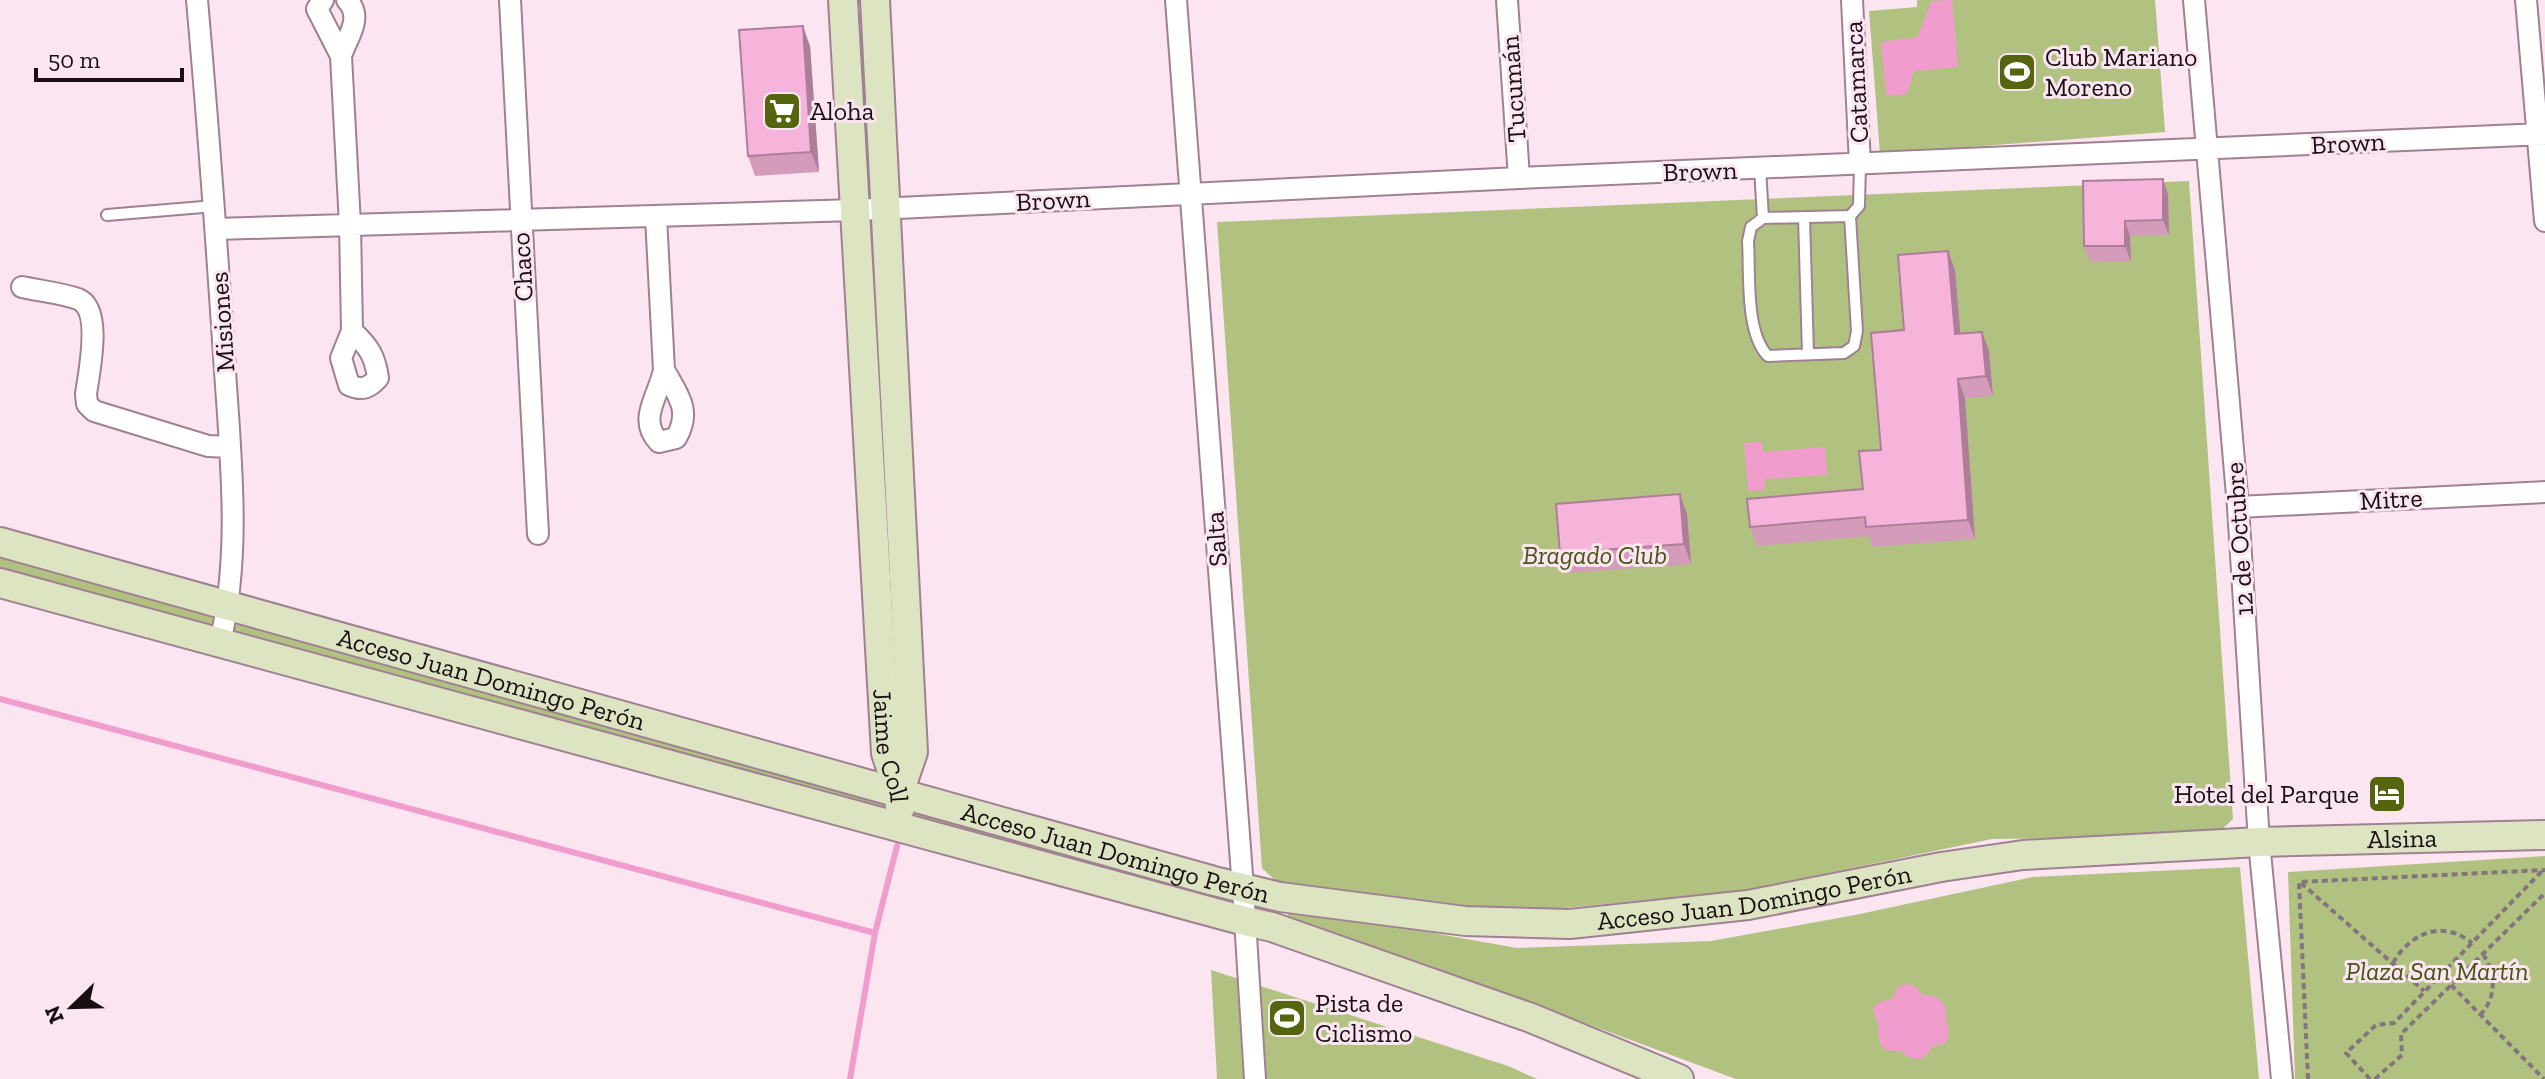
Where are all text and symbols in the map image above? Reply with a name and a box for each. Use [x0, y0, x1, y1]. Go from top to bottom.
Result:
street label: Catamarca [1837, 20, 1875, 144]
scale bar [36, 32, 182, 82]
street label: Tucumán [1493, 34, 1533, 144]
place label: Club Mariano Moreno [2045, 41, 2197, 103]
text: 50 m [48, 45, 101, 74]
sports icon: Club Mariano Moreno [1996, 51, 2038, 93]
supermarket icon: Aloha [761, 90, 803, 132]
place label: Aloha [810, 95, 875, 127]
street label: Brown [2310, 125, 2386, 161]
street label: Brown [1662, 154, 1738, 188]
street label: Brown [1015, 182, 1091, 218]
street label: Chaco [504, 232, 540, 302]
street label: Misiones [203, 271, 241, 373]
street label: 12 de Octubre [2218, 461, 2260, 617]
street label: Mitre [2359, 481, 2423, 517]
street label: Salta [1198, 510, 1234, 568]
park label: Bragado Club [1523, 539, 1667, 571]
street label: Acceso Juan Domingo Perón [334, 621, 649, 737]
street label: Jaime Coll [866, 688, 916, 804]
hotel icon: Hotel del Parque [2366, 773, 2408, 815]
place label: Hotel del Parque [2174, 778, 2359, 810]
street label: Acceso Juan Domingo Perón [958, 795, 1273, 910]
street label: Alsina [2367, 822, 2438, 855]
street label: Acceso Juan Domingo Perón [1595, 857, 1914, 937]
park label: Plaza San Martín [2345, 955, 2529, 987]
north arrow [32, 967, 112, 1047]
place label: Pista de Ciclismo [1315, 987, 1412, 1049]
sports icon: Pista de Ciclismo [1266, 997, 1308, 1039]
text: N [38, 1001, 70, 1028]

